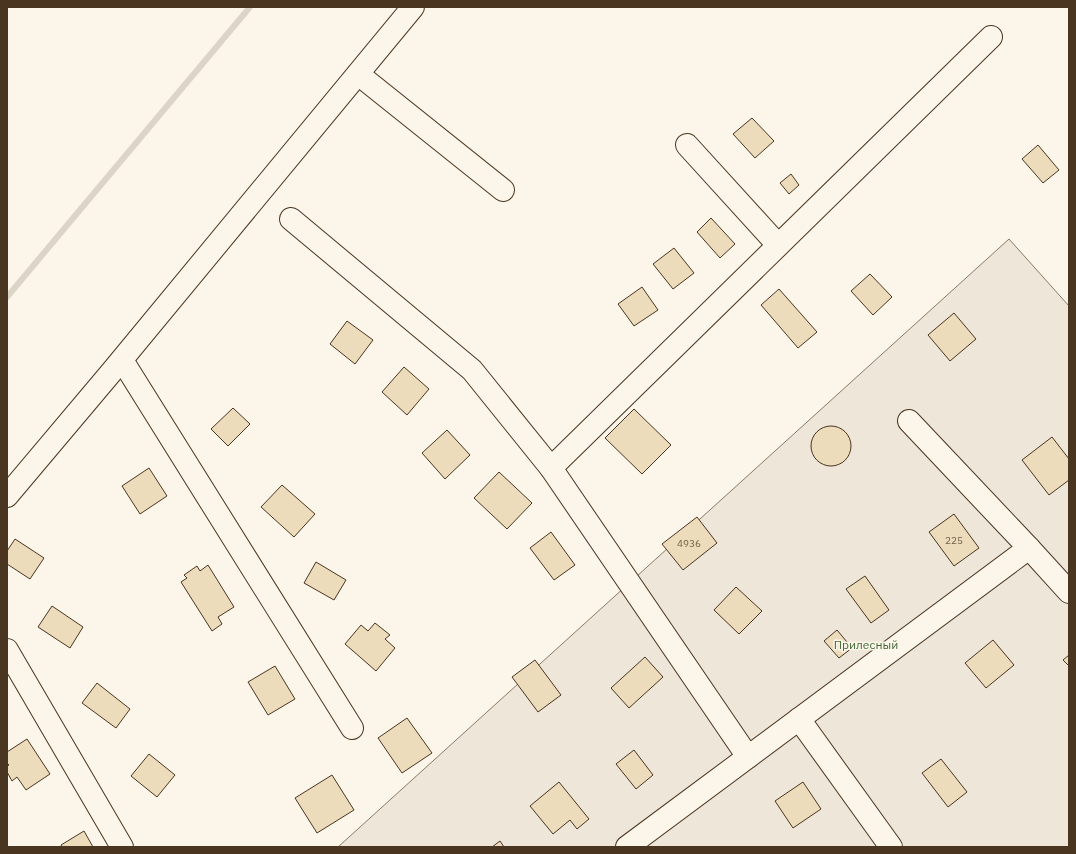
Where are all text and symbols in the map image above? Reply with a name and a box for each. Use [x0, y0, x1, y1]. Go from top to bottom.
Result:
house number: 225 [945, 534, 963, 547]
house number: 4936 [677, 537, 701, 550]
park label: Прилесный [834, 637, 898, 652]

